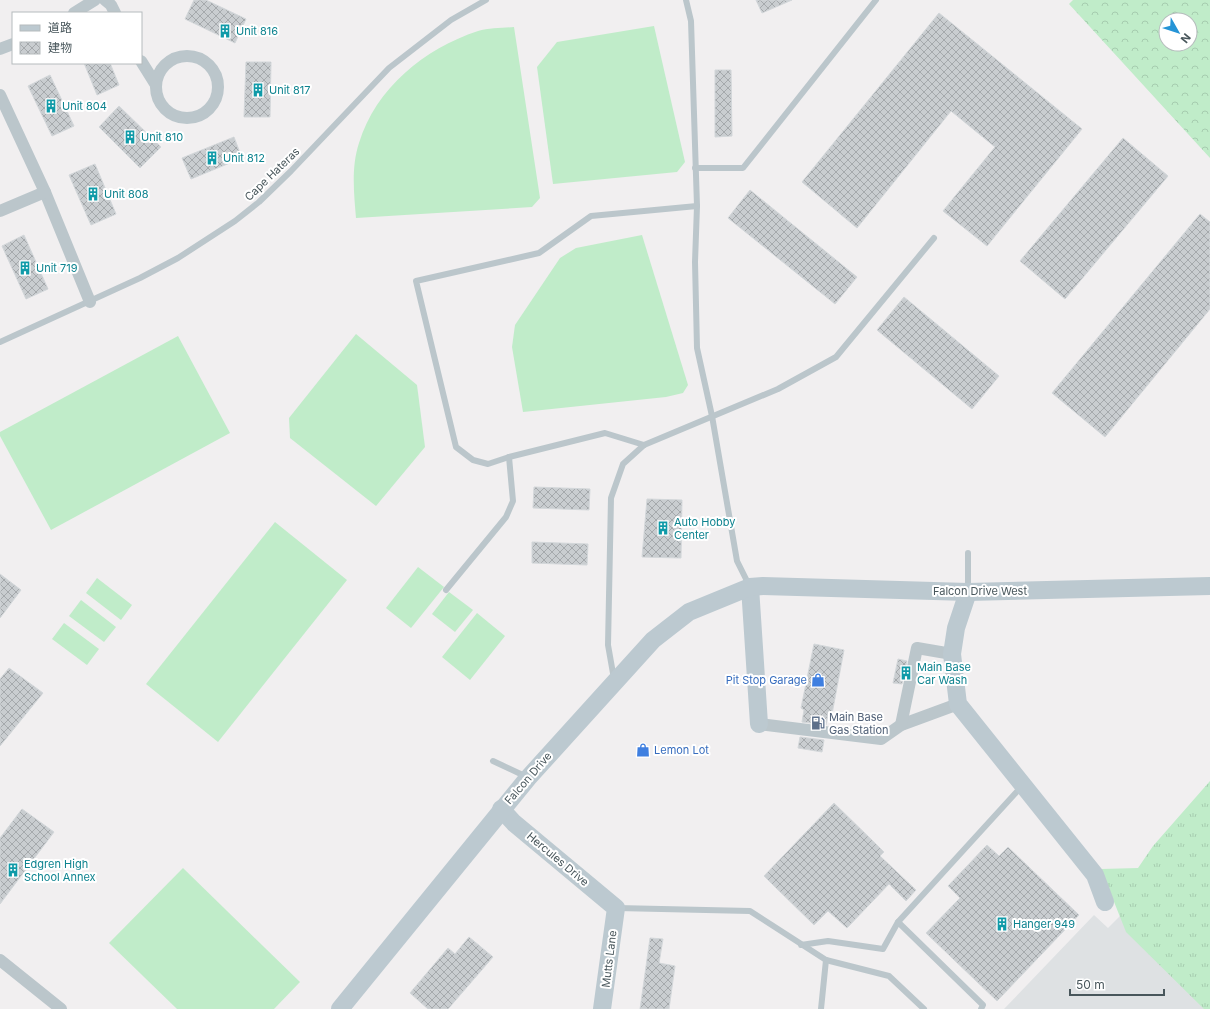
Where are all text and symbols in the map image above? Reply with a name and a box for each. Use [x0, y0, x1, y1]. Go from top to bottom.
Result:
legend [12, 12, 142, 64]
north arrow [1158, 12, 1198, 52]
text: 道路 [48, 20, 72, 35]
building icon: Unit 816 [217, 23, 233, 39]
place label: Unit 816 [236, 24, 278, 38]
text: N [1178, 31, 1194, 46]
text: 建物 [48, 40, 72, 55]
building icon: Unit 817 [250, 82, 266, 98]
place label: Unit 817 [269, 83, 311, 97]
building icon: Unit 804 [43, 98, 59, 114]
place label: Unit 804 [62, 99, 107, 113]
building icon: Unit 810 [122, 129, 138, 145]
place label: Unit 810 [141, 130, 183, 144]
street label: Cape Hateras [242, 144, 302, 204]
building icon: Unit 812 [204, 150, 220, 166]
place label: Unit 812 [223, 151, 265, 165]
building icon: Unit 808 [85, 186, 101, 202]
place label: Unit 808 [104, 187, 149, 201]
building icon: Unit 719 [17, 260, 33, 276]
place label: Unit 719 [36, 261, 78, 275]
place label: Auto Hobby Center [674, 515, 735, 542]
building icon: Auto Hobby Center [655, 520, 671, 536]
street label: Falcon Drive West [933, 584, 1027, 598]
place label: Main Base Car Wash [917, 660, 971, 687]
building icon: Main Base Car Wash [898, 665, 914, 681]
shop icon: Pit Stop Garage [810, 672, 826, 688]
place label: Pit Stop Garage [726, 673, 807, 687]
place label: Main Base Gas Station [829, 710, 889, 737]
fuel station icon: Main Base Gas Station [810, 715, 826, 731]
shop icon: Lemon Lot [635, 742, 651, 758]
place label: Lemon Lot [654, 743, 709, 757]
street label: Falcon Drive [501, 749, 555, 807]
street label: Hercules Drive [524, 829, 592, 889]
place label: Edgren High School Annex [24, 857, 96, 884]
building icon: Edgren High School Annex [5, 862, 21, 878]
building icon: Hanger 949 [994, 916, 1010, 932]
place label: Hanger 949 [1013, 917, 1075, 931]
street label: Mutts Lane [599, 930, 619, 988]
scale bar [1070, 971, 1164, 997]
text: 50 m [1076, 977, 1105, 992]

